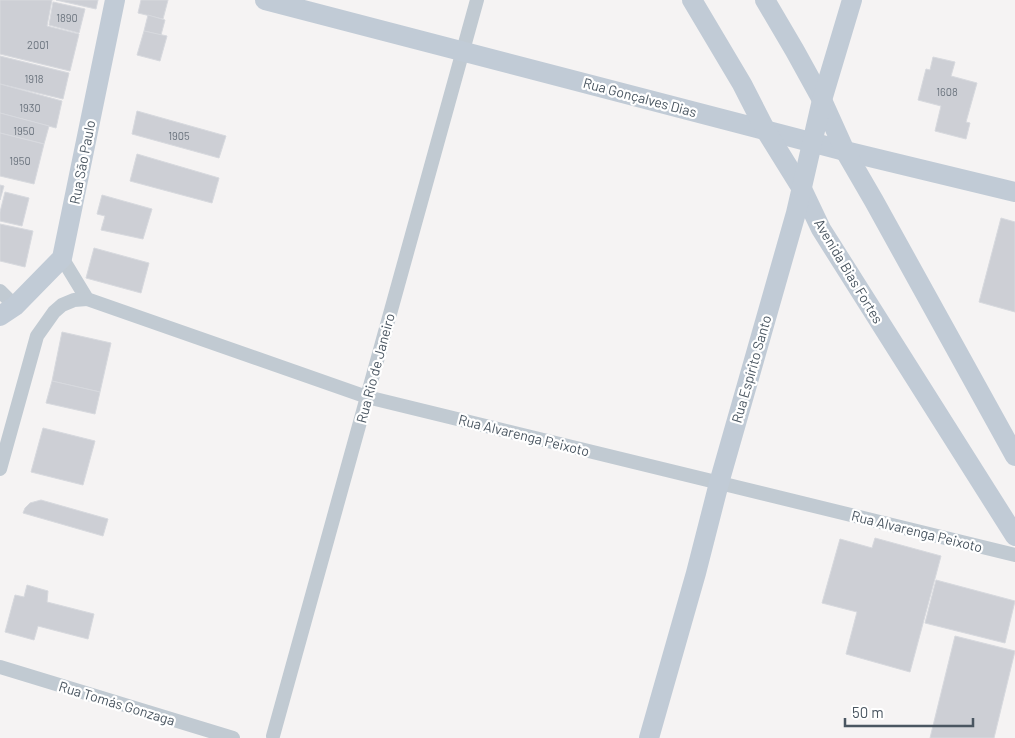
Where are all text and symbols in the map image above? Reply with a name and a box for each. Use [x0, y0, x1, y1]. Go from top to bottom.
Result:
house number: 1890 [56, 11, 78, 24]
house number: 2001 [27, 38, 49, 51]
house number: 1918 [25, 72, 44, 85]
street label: Rua Gonçalves Dias [581, 74, 699, 120]
house number: 1608 [936, 85, 958, 98]
house number: 1930 [19, 101, 41, 114]
street label: Rua São Paulo [66, 118, 98, 206]
house number: 1950 [13, 124, 35, 137]
house number: 1905 [168, 129, 190, 142]
house number: 1950 [9, 154, 31, 167]
street label: Avenida Bias Fortes [811, 216, 887, 327]
street label: Rua Rio de Janeiro [352, 311, 398, 425]
street label: Rua Espírito Santo [727, 313, 775, 425]
street label: Rua Alvarenga Peixoto [457, 410, 591, 460]
street label: Rua Alvarenga Peixoto [850, 506, 984, 556]
street label: Rua Tomás Gonzaga [57, 677, 177, 729]
scale bar [845, 696, 972, 728]
text: 50 m [852, 703, 884, 721]

